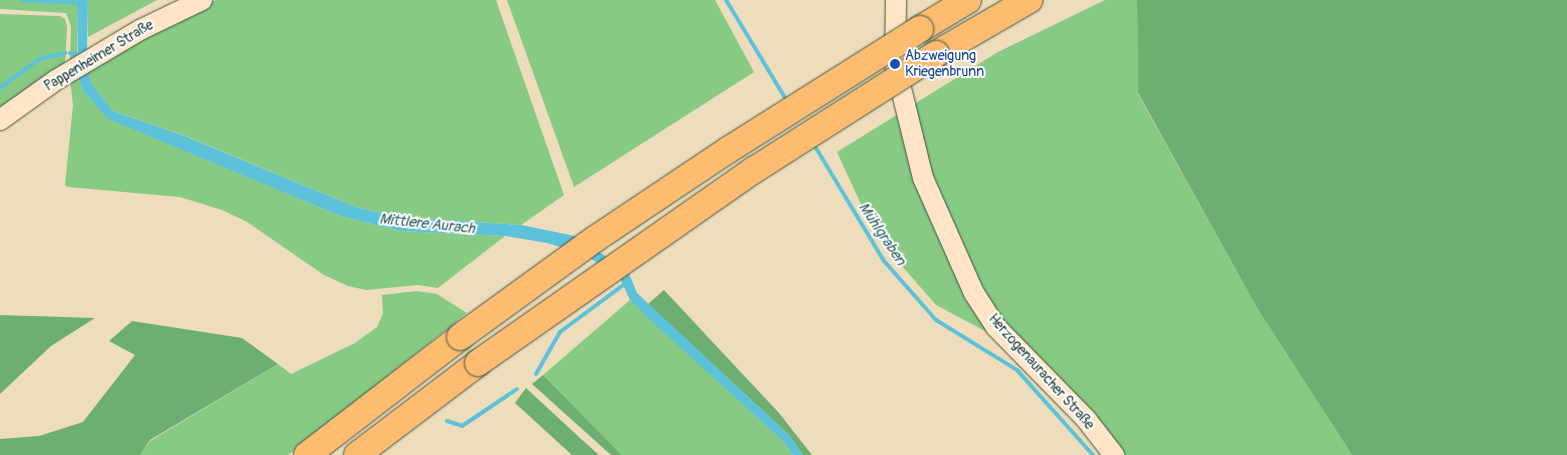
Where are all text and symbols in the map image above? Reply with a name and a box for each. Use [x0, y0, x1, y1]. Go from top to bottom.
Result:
street label: Pappenheimer Straße [41, 17, 157, 95]
place label: Abzweigung Kriegenbrunn [905, 48, 984, 80]
marker: Abzweigung Kriegenbrunn [889, 58, 901, 70]
water label: Mühlgraben [854, 199, 910, 269]
water label: Mittlere Aurach [378, 210, 476, 238]
street label: Herzogenauracher Straße [985, 311, 1097, 433]

